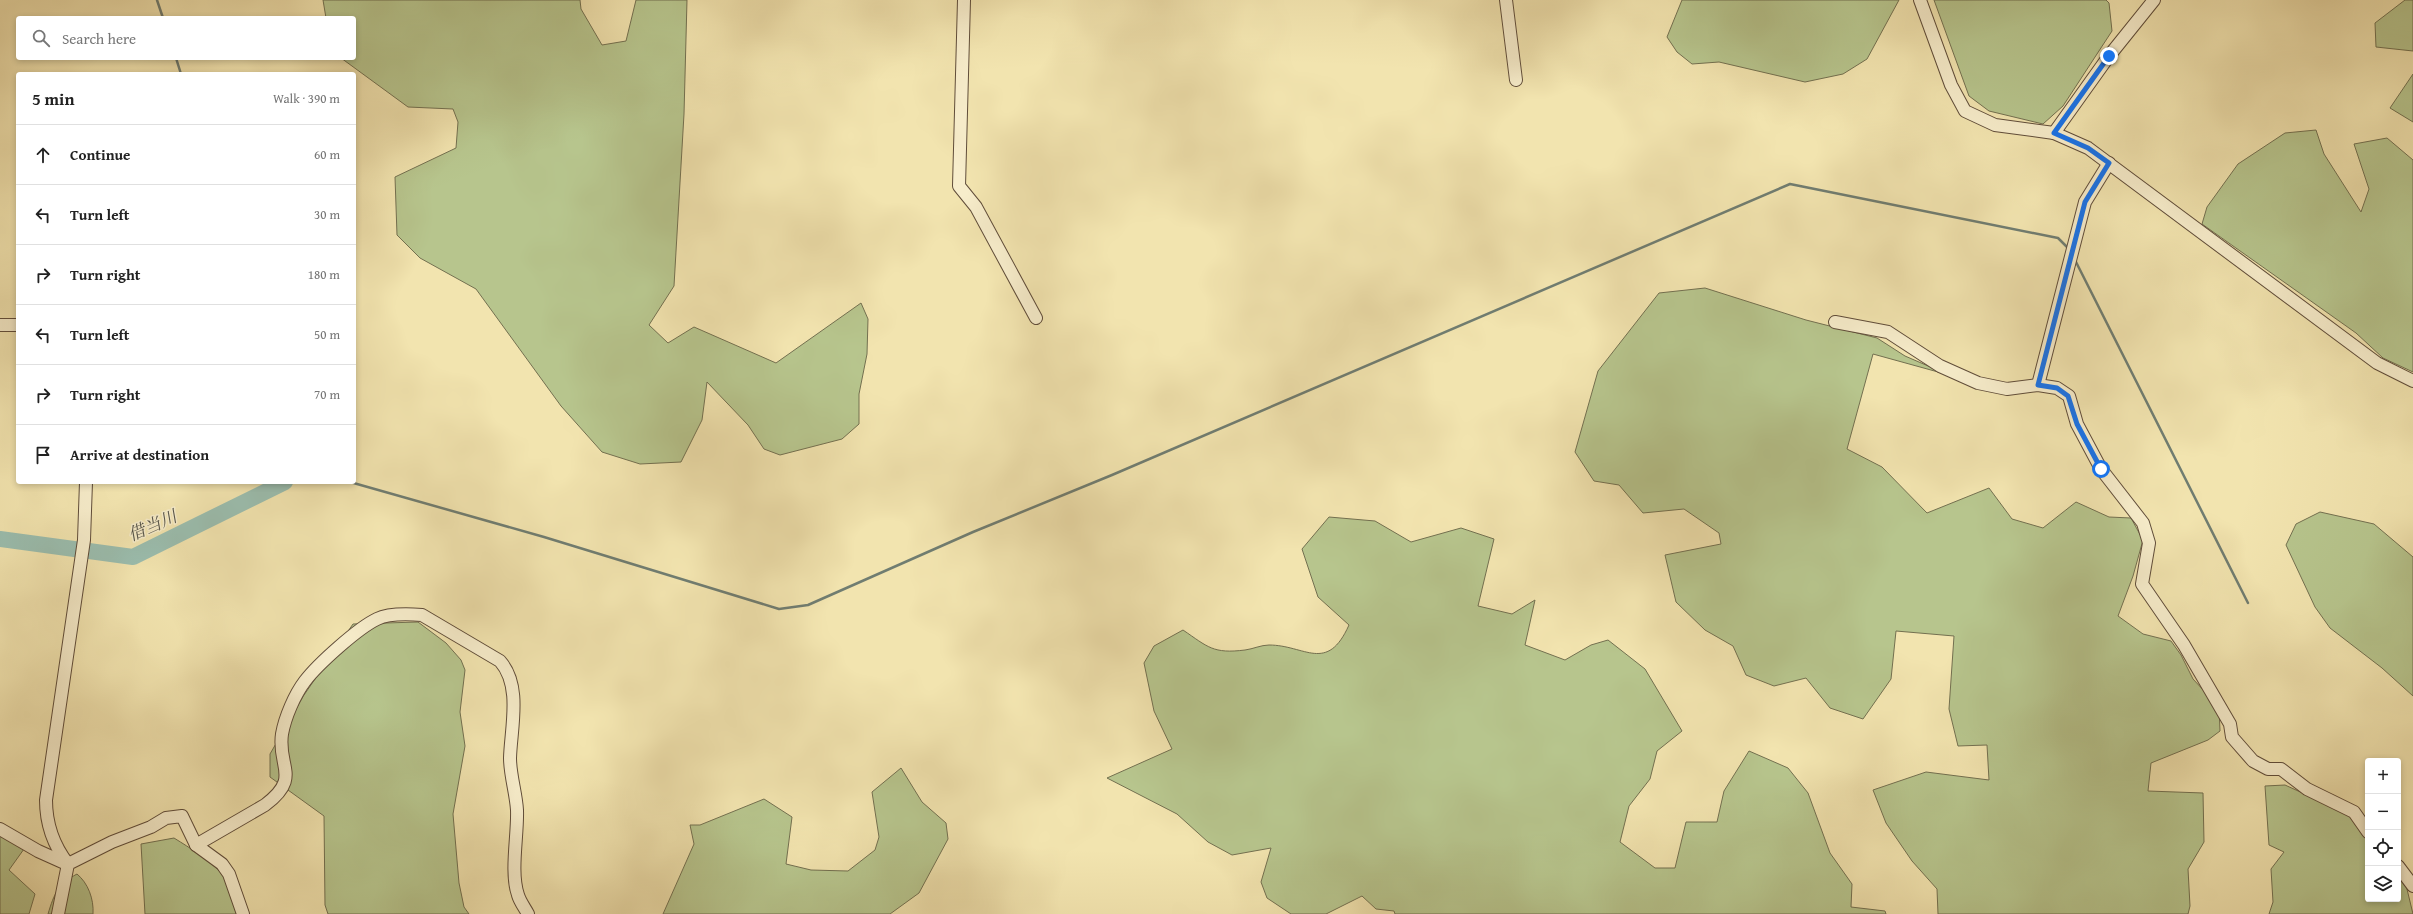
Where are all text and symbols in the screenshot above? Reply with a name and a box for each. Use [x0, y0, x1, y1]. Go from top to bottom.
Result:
search box [16, 16, 356, 60]
icon: search [30, 27, 52, 49]
text: Search here [62, 28, 136, 49]
route end [2100, 47, 2118, 65]
text: 5 min [32, 86, 74, 111]
text: Walk · 390 m [273, 89, 340, 108]
icon: ahead [32, 144, 54, 166]
text: Continue [70, 144, 131, 165]
text: 60 m [314, 145, 340, 164]
icon: left [32, 204, 54, 226]
text: Turn left [70, 204, 129, 225]
text: 30 m [314, 205, 340, 224]
icon: right [32, 264, 54, 286]
text: Turn right [70, 264, 141, 285]
text: 180 m [308, 265, 340, 284]
icon: left [32, 324, 54, 346]
text: Turn left [70, 324, 129, 345]
text: 50 m [314, 325, 340, 344]
icon: right [32, 384, 54, 406]
text: Turn right [70, 384, 141, 405]
text: 70 m [314, 385, 340, 404]
icon: arrive [32, 444, 54, 466]
text: Arrive at destination [70, 444, 209, 465]
route start [2092, 460, 2110, 478]
water label: 借当川 [124, 502, 182, 547]
map controls [2365, 758, 2401, 902]
button: + [2365, 758, 2401, 794]
button: − [2365, 794, 2401, 830]
button: locate [2365, 830, 2401, 866]
button: layers [2365, 866, 2401, 902]

